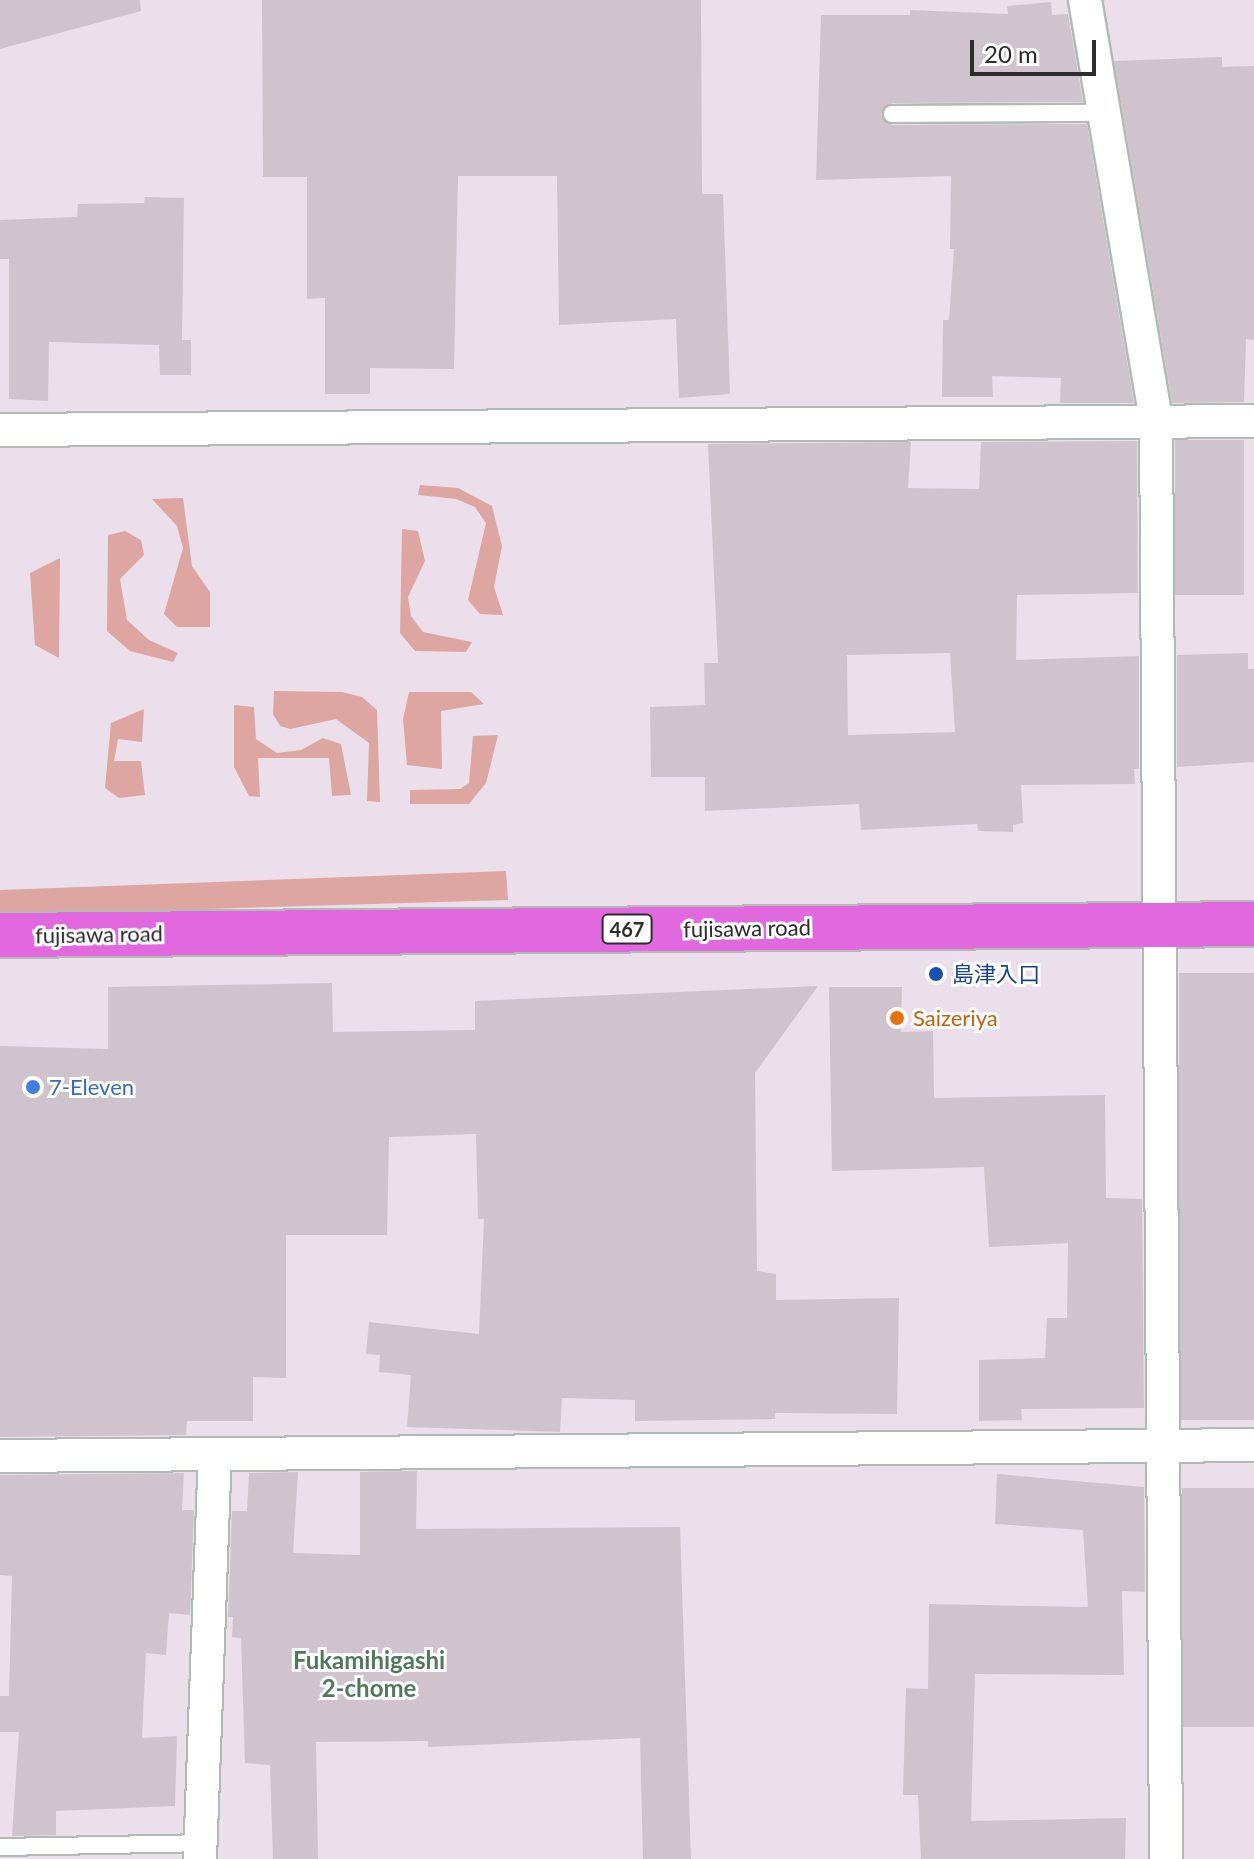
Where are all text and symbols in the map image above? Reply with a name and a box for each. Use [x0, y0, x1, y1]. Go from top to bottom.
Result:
scale bar [974, 24, 1100, 74]
text: 20 m [984, 39, 1038, 68]
road number: 467 [601, 913, 653, 945]
street label: fujisawa road [683, 914, 811, 942]
street label: fujisawa road [35, 920, 163, 948]
place label: 島津入口 [952, 961, 1040, 987]
marker: 島津入口 [927, 965, 945, 983]
place label: Saizeriya [913, 1005, 998, 1031]
marker: Saizeriya [888, 1009, 906, 1027]
place label: 7-Eleven [49, 1074, 134, 1100]
marker: 7-Eleven [24, 1078, 42, 1096]
district label: Fukamihigashi 2-chome [293, 1646, 445, 1702]

